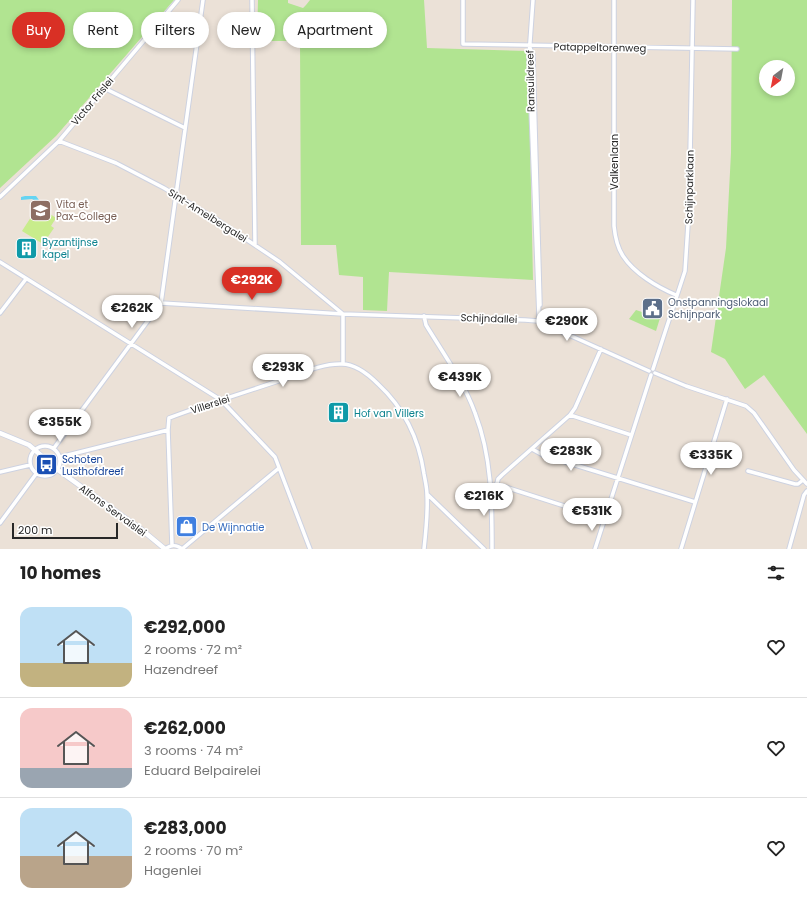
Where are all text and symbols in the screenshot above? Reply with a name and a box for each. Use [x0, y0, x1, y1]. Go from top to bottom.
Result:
chip: Buy [12, 12, 65, 48]
chip: Rent [73, 12, 133, 48]
chip: Filters [141, 12, 209, 48]
chip: New [217, 12, 275, 48]
chip: Apartment [283, 12, 387, 48]
street label: Patappeltorenweg [554, 39, 646, 56]
street label: Ransuildreef [522, 50, 539, 112]
north arrow [759, 60, 795, 96]
map controls [759, 60, 795, 96]
street label: Victor Frislei [68, 74, 117, 129]
street label: Valkenlaan [607, 134, 622, 190]
street label: Schijnparklaan [681, 150, 698, 224]
street label: Sint-Amelbergalei [165, 185, 250, 246]
school or university icon: Vita et Pax-College [28, 197, 54, 223]
place label: Vita et Pax-College [56, 197, 117, 224]
building icon: Byzantijnse kapel [13, 235, 39, 261]
place label: Byzantijnse kapel [42, 235, 98, 262]
pin: €292K [224, 267, 280, 301]
text: €292K [231, 270, 273, 289]
pin: €262K [104, 295, 160, 329]
public building icon: Onstpanningslokaal Schijnpark [639, 295, 665, 321]
place label: Onstpanningslokaal Schijnpark [668, 295, 768, 322]
text: €262K [111, 298, 153, 317]
pin: €290K [539, 308, 595, 342]
street label: Schijndallei [460, 310, 518, 327]
text: €290K [545, 311, 589, 330]
pin: €293K [255, 354, 311, 388]
text: €293K [262, 357, 304, 376]
pin: €439K [432, 364, 488, 398]
text: €439K [438, 367, 482, 386]
street label: Villerslei [189, 391, 232, 418]
building icon: Hof van Villers [325, 400, 351, 426]
place label: Hof van Villers [354, 406, 424, 421]
pin: €355K [32, 409, 88, 443]
text: €355K [38, 412, 82, 431]
pin: €283K [543, 438, 599, 472]
text: €283K [549, 441, 593, 460]
pin: €335K [683, 442, 739, 476]
text: €335K [689, 445, 733, 464]
bus stop icon: Schoten Lusthofdreef [34, 452, 60, 478]
place label: Schoten Lusthofdreef [62, 452, 124, 479]
street label: Alfons Servaislei [76, 481, 150, 540]
pin: €216K [456, 483, 512, 517]
text: €216K [464, 486, 504, 505]
pin: €531K [564, 498, 620, 532]
text: €531K [572, 501, 612, 520]
shop icon: De Wijnnatie [173, 514, 199, 540]
place label: De Wijnnatie [202, 520, 265, 535]
scale bar [12, 521, 118, 540]
text: 200 m [18, 522, 52, 538]
text: 10 homes [20, 561, 101, 585]
icon: filters [765, 562, 787, 584]
text: €292,000 [144, 615, 226, 639]
icon: home [52, 623, 100, 671]
icon: heart [765, 636, 787, 658]
text: 2 rooms · 72 m² [144, 640, 242, 659]
text: Hazendreef [144, 660, 218, 679]
text: €262,000 [144, 716, 226, 740]
icon: home [52, 724, 100, 772]
icon: heart [765, 737, 787, 759]
text: 3 rooms · 74 m² [144, 741, 243, 760]
text: Eduard Belpairelei [144, 761, 261, 780]
text: €283,000 [144, 816, 227, 840]
icon: home [52, 824, 100, 872]
icon: heart [765, 837, 787, 859]
text: 2 rooms · 70 m² [144, 841, 243, 860]
text: Hagenlei [144, 861, 201, 880]

